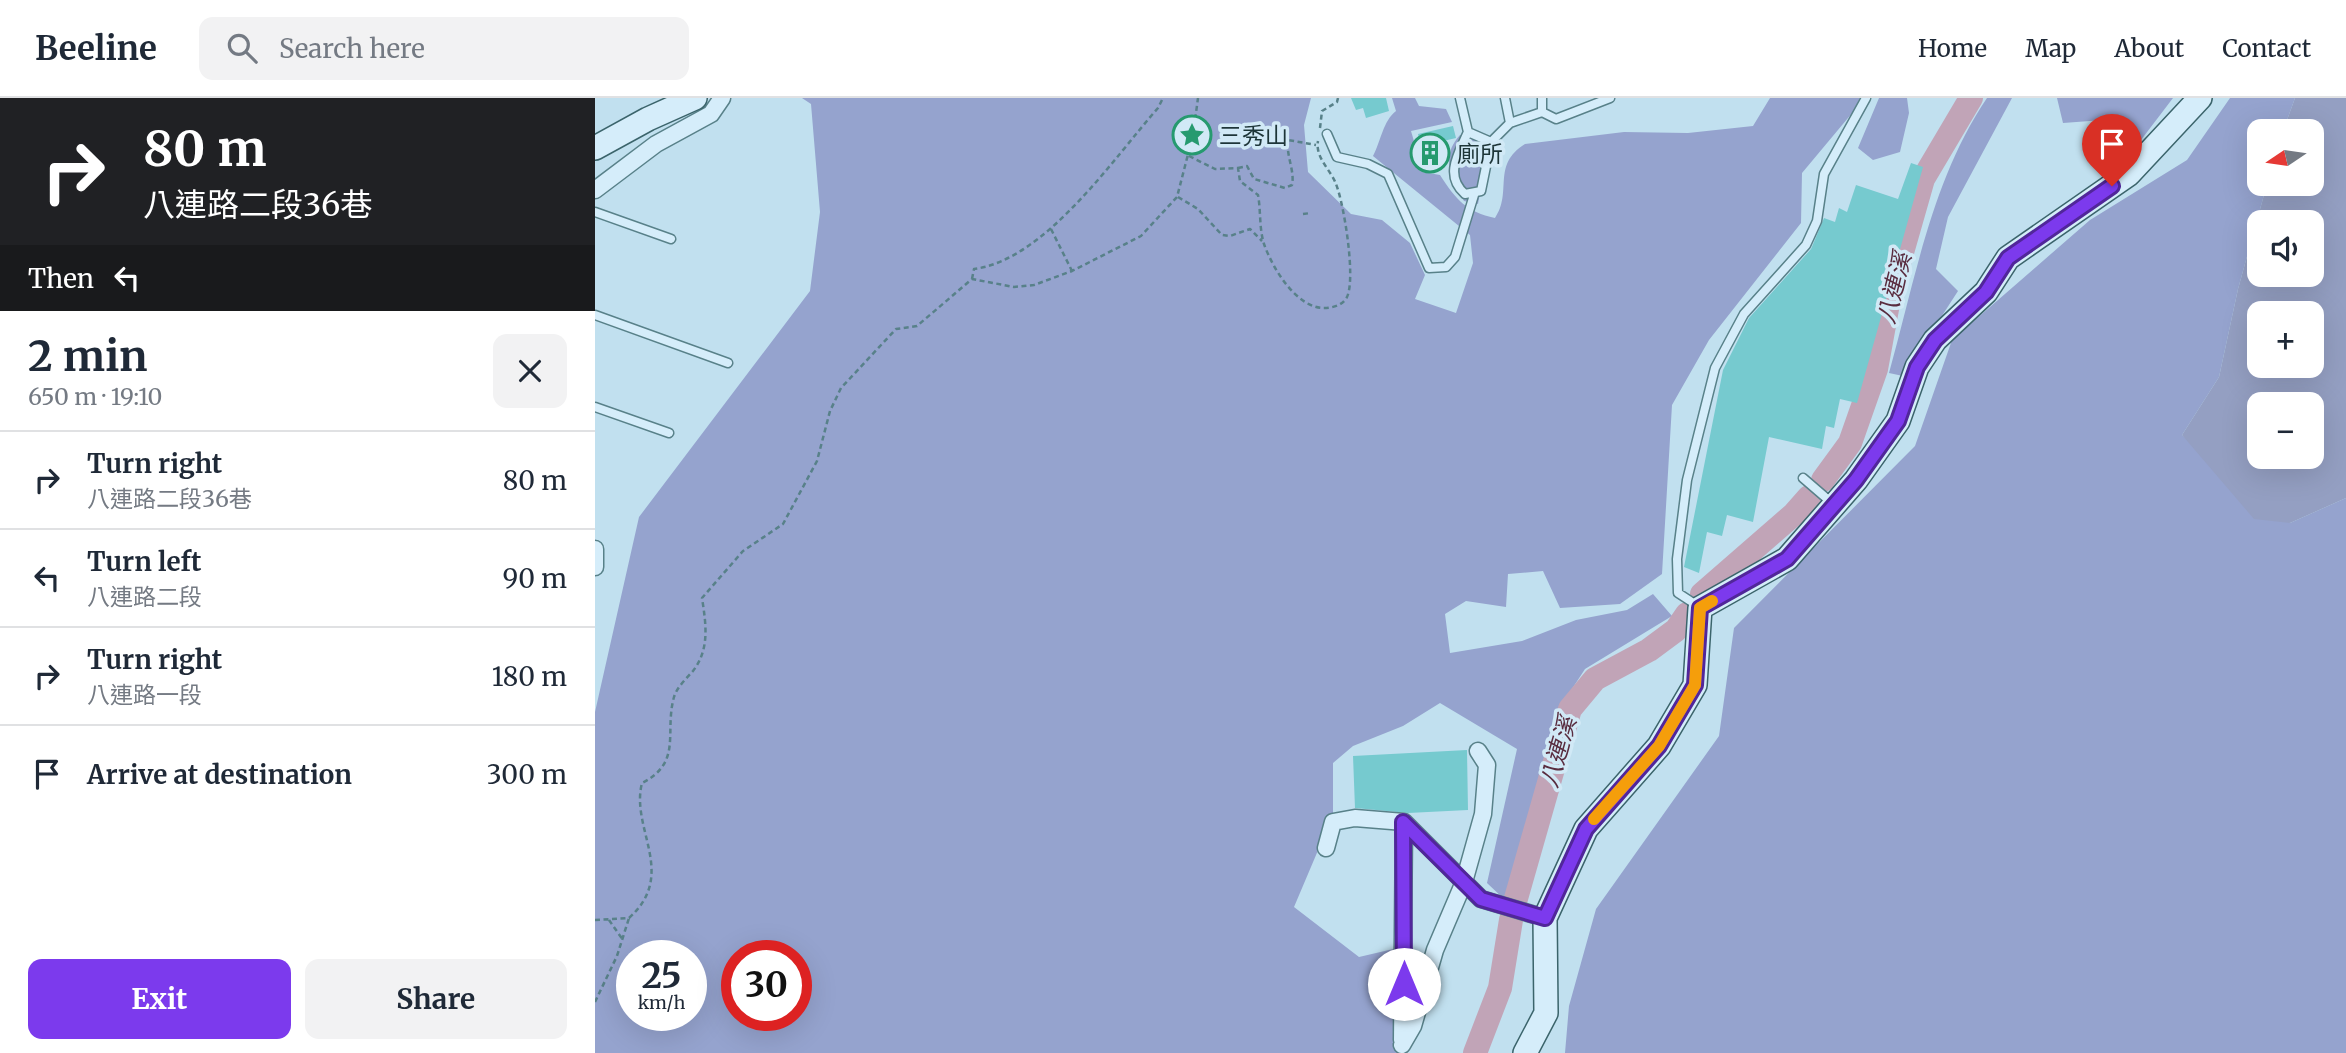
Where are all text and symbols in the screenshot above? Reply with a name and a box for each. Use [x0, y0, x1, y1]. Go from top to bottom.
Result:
search box [199, 17, 689, 80]
text: Beeline [35, 28, 157, 69]
icon: search [223, 29, 261, 67]
text: Search here [279, 32, 425, 65]
text: Home [1918, 33, 1987, 64]
text: Map [2025, 33, 2076, 64]
text: About [2114, 33, 2184, 64]
text: Contact [2222, 33, 2311, 64]
place icon: 三秀山 [1171, 114, 1213, 156]
pin [2082, 114, 2142, 186]
text: 80 m [143, 118, 266, 179]
north arrow [2247, 119, 2324, 196]
map controls [2247, 119, 2324, 469]
place label: 三秀山 [1219, 121, 1288, 150]
icon: arrive [2093, 125, 2131, 163]
icon: right [28, 126, 119, 217]
building icon: 廁所 [1409, 132, 1451, 174]
place label: 廁所 [1457, 139, 1503, 168]
text: 八連路二段36巷 [143, 185, 372, 225]
button: sound [2247, 210, 2324, 287]
water label: 八連溪 [1870, 246, 1918, 327]
icon: left [108, 259, 146, 297]
text: Then [28, 262, 94, 295]
button: + [2247, 301, 2324, 378]
text: 2 min [28, 330, 148, 382]
button: close [493, 334, 567, 408]
text: 650 m · 19:10 [28, 382, 162, 411]
button: − [2247, 392, 2324, 469]
text: Turn right [87, 447, 222, 480]
icon: right [28, 461, 66, 499]
text: 80 m [503, 464, 567, 497]
text: 八連路二段36巷 [87, 484, 252, 513]
text: Turn left [87, 545, 201, 578]
icon: left [28, 559, 66, 597]
text: 90 m [503, 562, 567, 595]
text: 八連路二段 [87, 582, 202, 611]
text: Turn right [87, 643, 222, 676]
icon: right [28, 657, 66, 695]
text: 180 m [492, 660, 567, 693]
text: 八連路一段 [87, 680, 202, 709]
water label: 八連溪 [1533, 710, 1584, 791]
icon: arrive [28, 755, 66, 793]
text: Arrive at destination [87, 758, 352, 791]
text: 300 m [487, 758, 567, 791]
speed limit sign: 30 [721, 940, 812, 1031]
position arrow [1367, 947, 1441, 1021]
text: 25 [641, 954, 682, 998]
button: Exit [28, 959, 291, 1039]
button: Share [305, 959, 567, 1039]
text: km/h [638, 991, 685, 1014]

